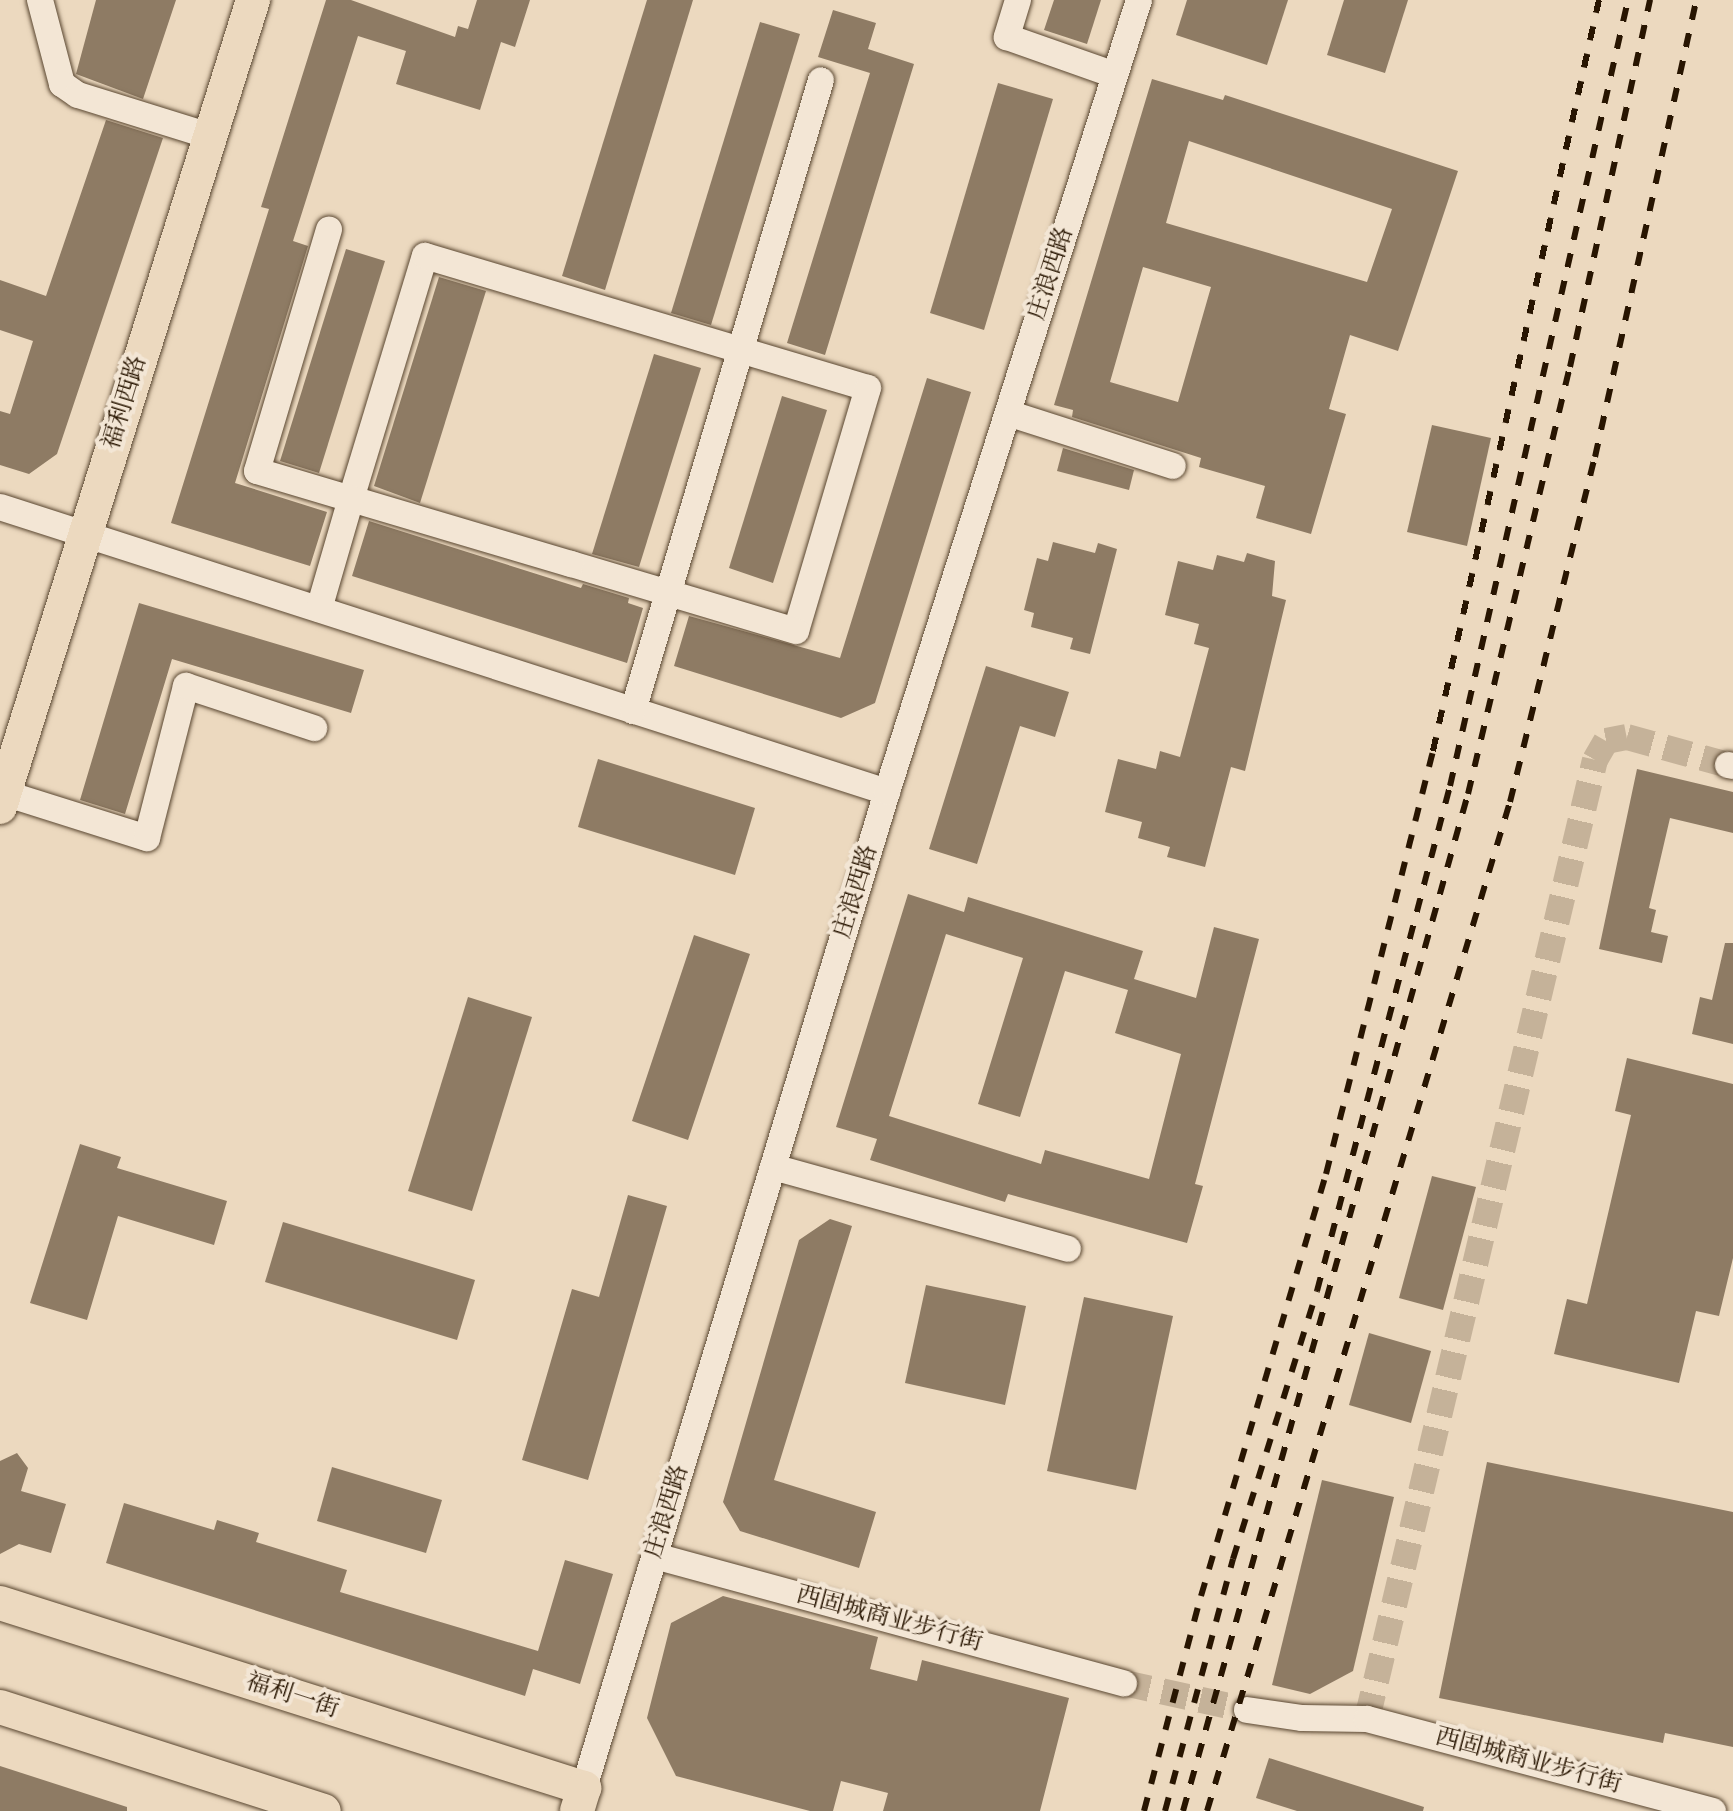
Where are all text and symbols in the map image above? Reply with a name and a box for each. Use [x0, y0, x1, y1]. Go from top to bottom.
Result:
street label: 庄浪西路 [1023, 224, 1081, 324]
street label: 福利西路 [98, 353, 154, 453]
street label: 庄浪西路 [829, 842, 885, 942]
street label: 庄浪西路 [640, 1462, 696, 1562]
street label: 西固城商业步行街 [793, 1581, 985, 1659]
street label: 福利一街 [242, 1668, 342, 1726]
street label: 西固城商业步行街 [1432, 1723, 1624, 1801]

